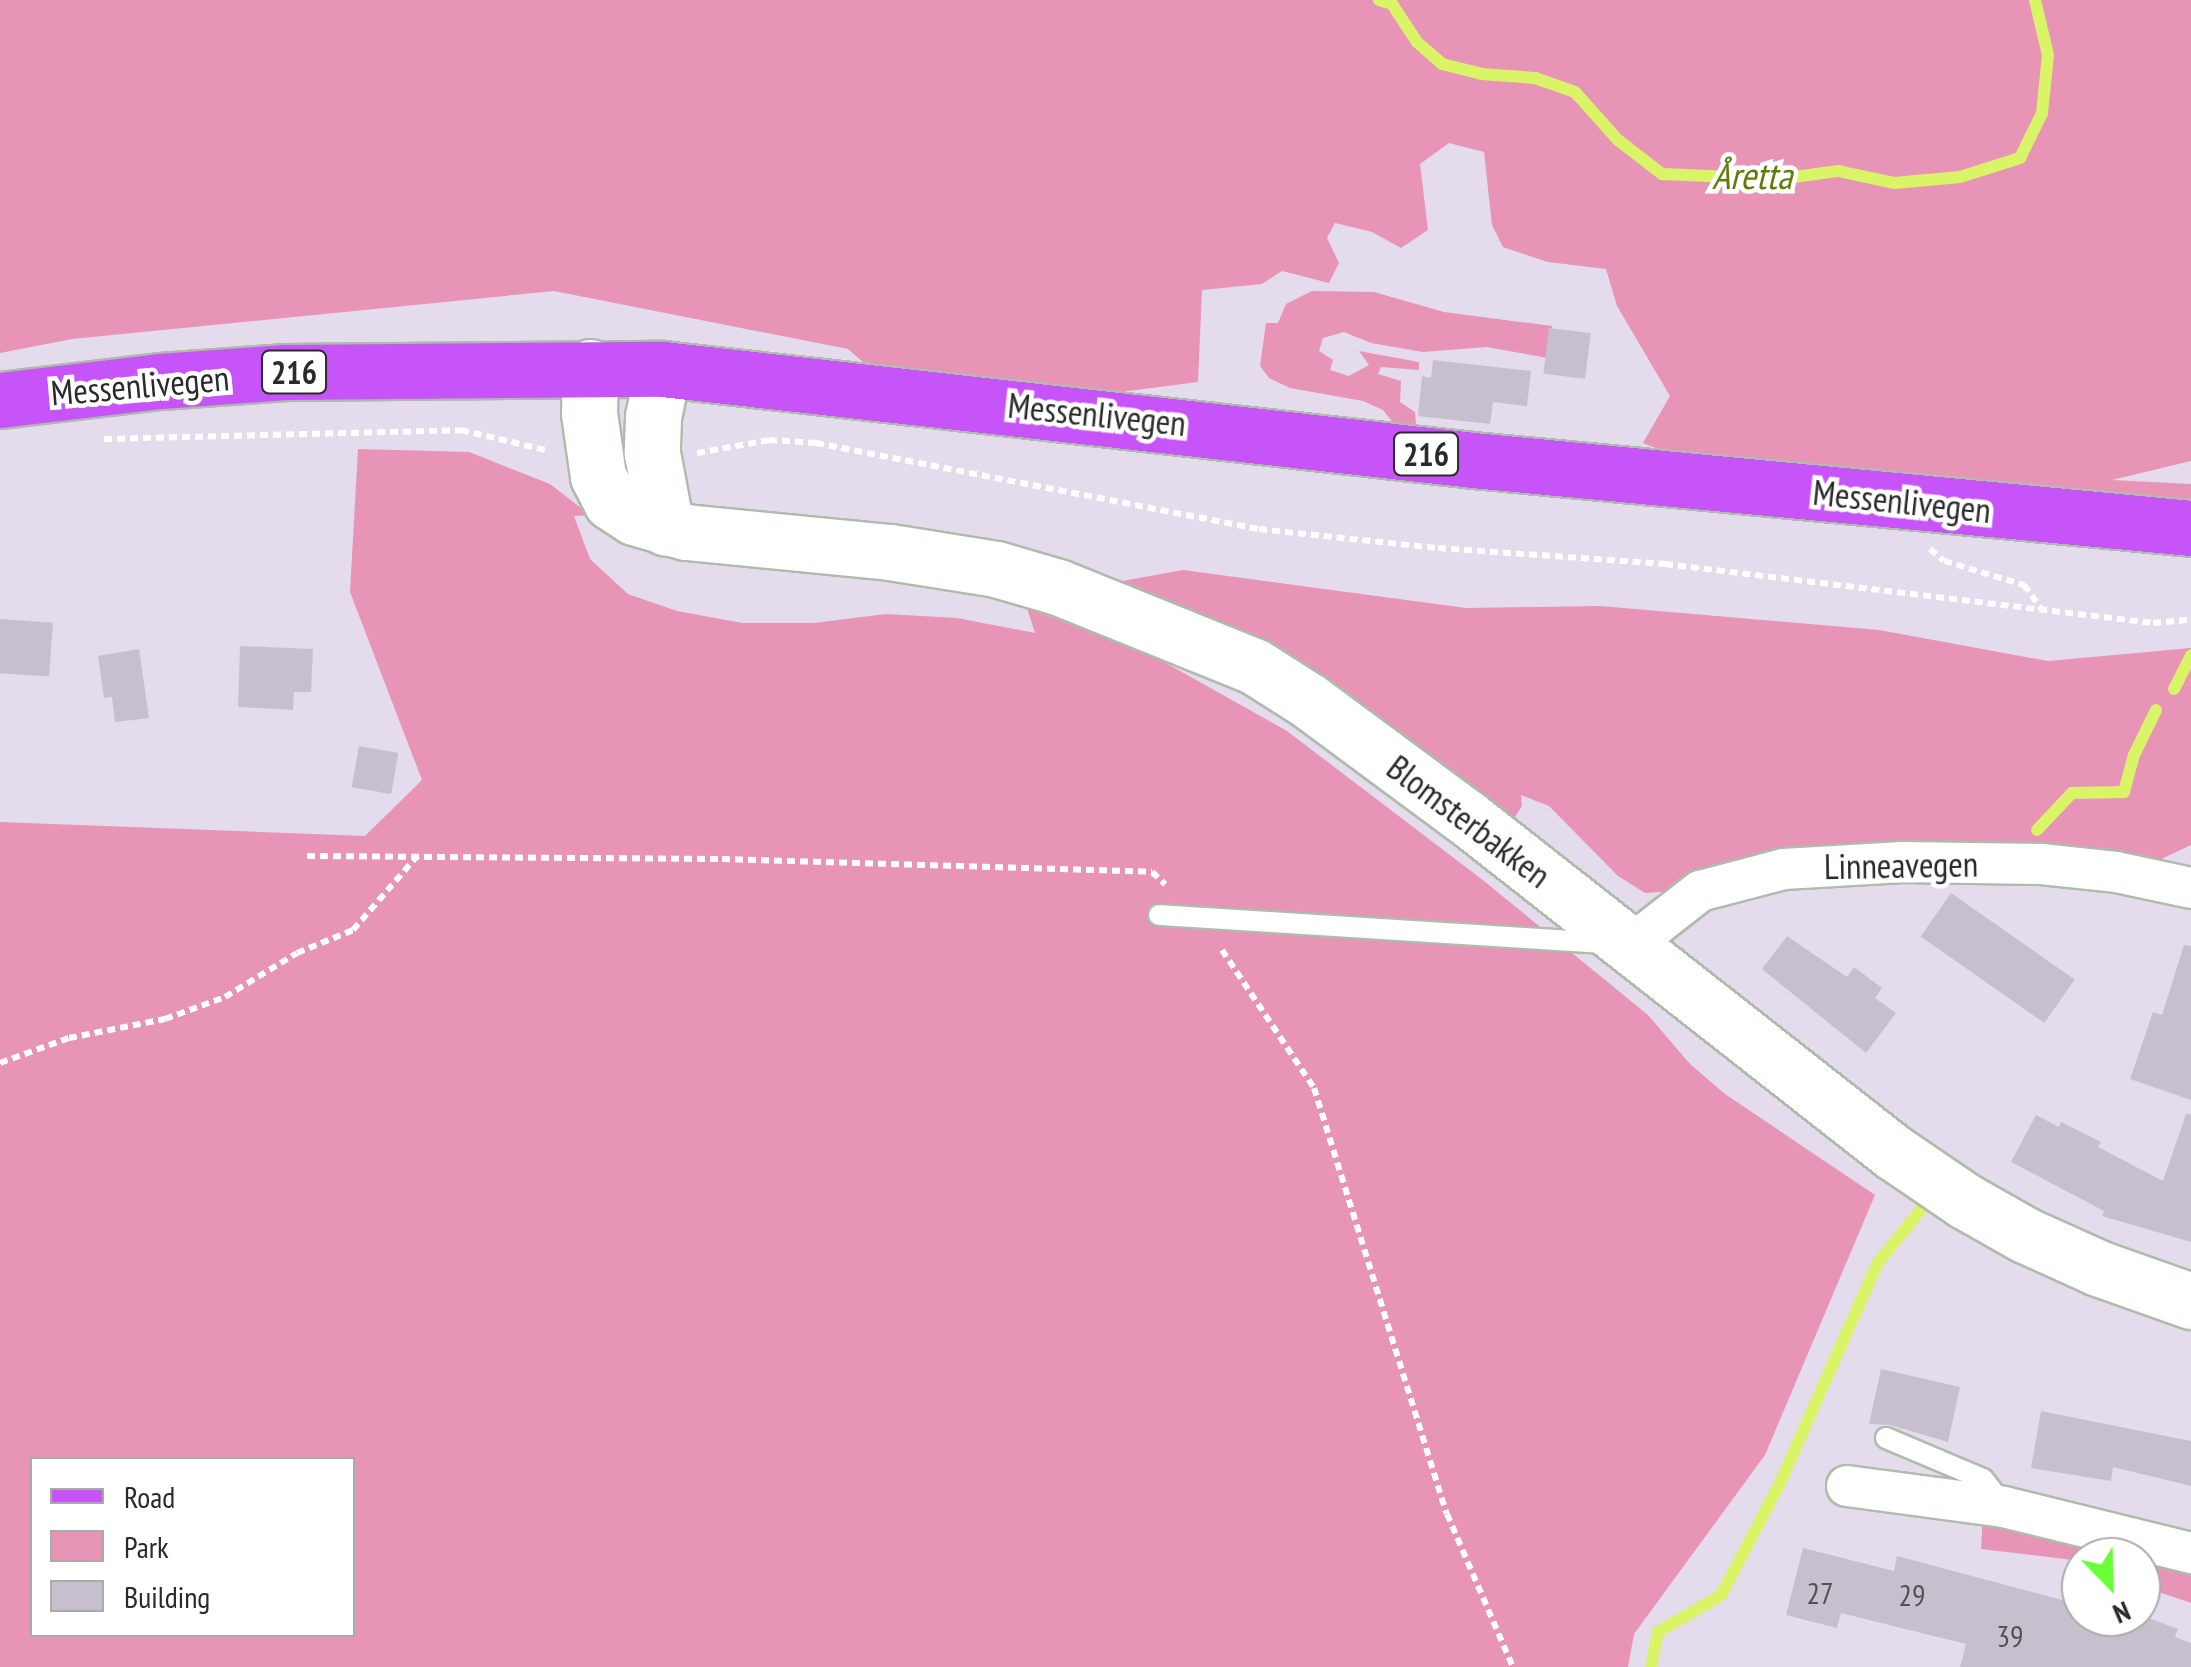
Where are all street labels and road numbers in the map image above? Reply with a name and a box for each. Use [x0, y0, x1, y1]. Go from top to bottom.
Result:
road number: 216 [259, 345, 329, 399]
street label: Messenlivegen [49, 356, 231, 414]
street label: Messenlivegen [1006, 384, 1188, 444]
road number: 216 [1391, 427, 1461, 481]
street label: Messenlivegen [1811, 471, 1993, 531]
street label: Blomsterbakken [1379, 746, 1559, 896]
street label: Linneavegen [1824, 843, 1978, 887]

